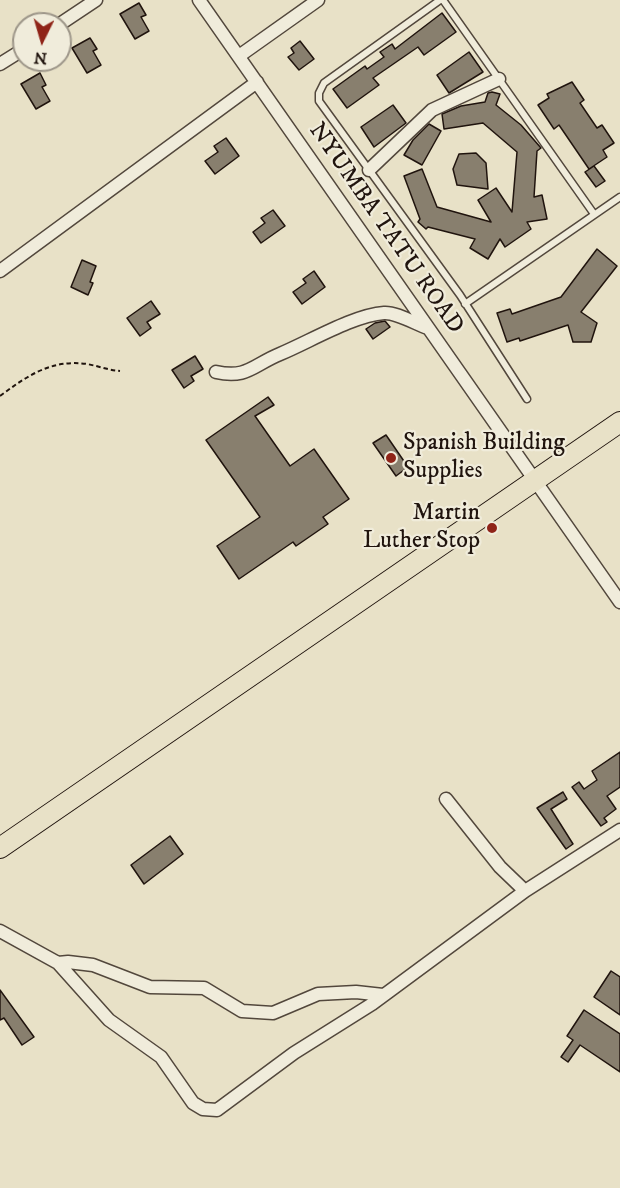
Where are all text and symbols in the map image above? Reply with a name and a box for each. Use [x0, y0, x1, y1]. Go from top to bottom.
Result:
north arrow [12, 12, 72, 72]
text: N [33, 47, 48, 68]
street label: NYUMBA TATU ROAD [301, 118, 469, 340]
place label: Spanish Building Supplies [403, 430, 565, 486]
marker: Spanish Building Supplies [384, 451, 398, 465]
place label: Martin Luther Stop [363, 500, 480, 556]
marker: Martin Luther Stop [485, 521, 499, 535]

